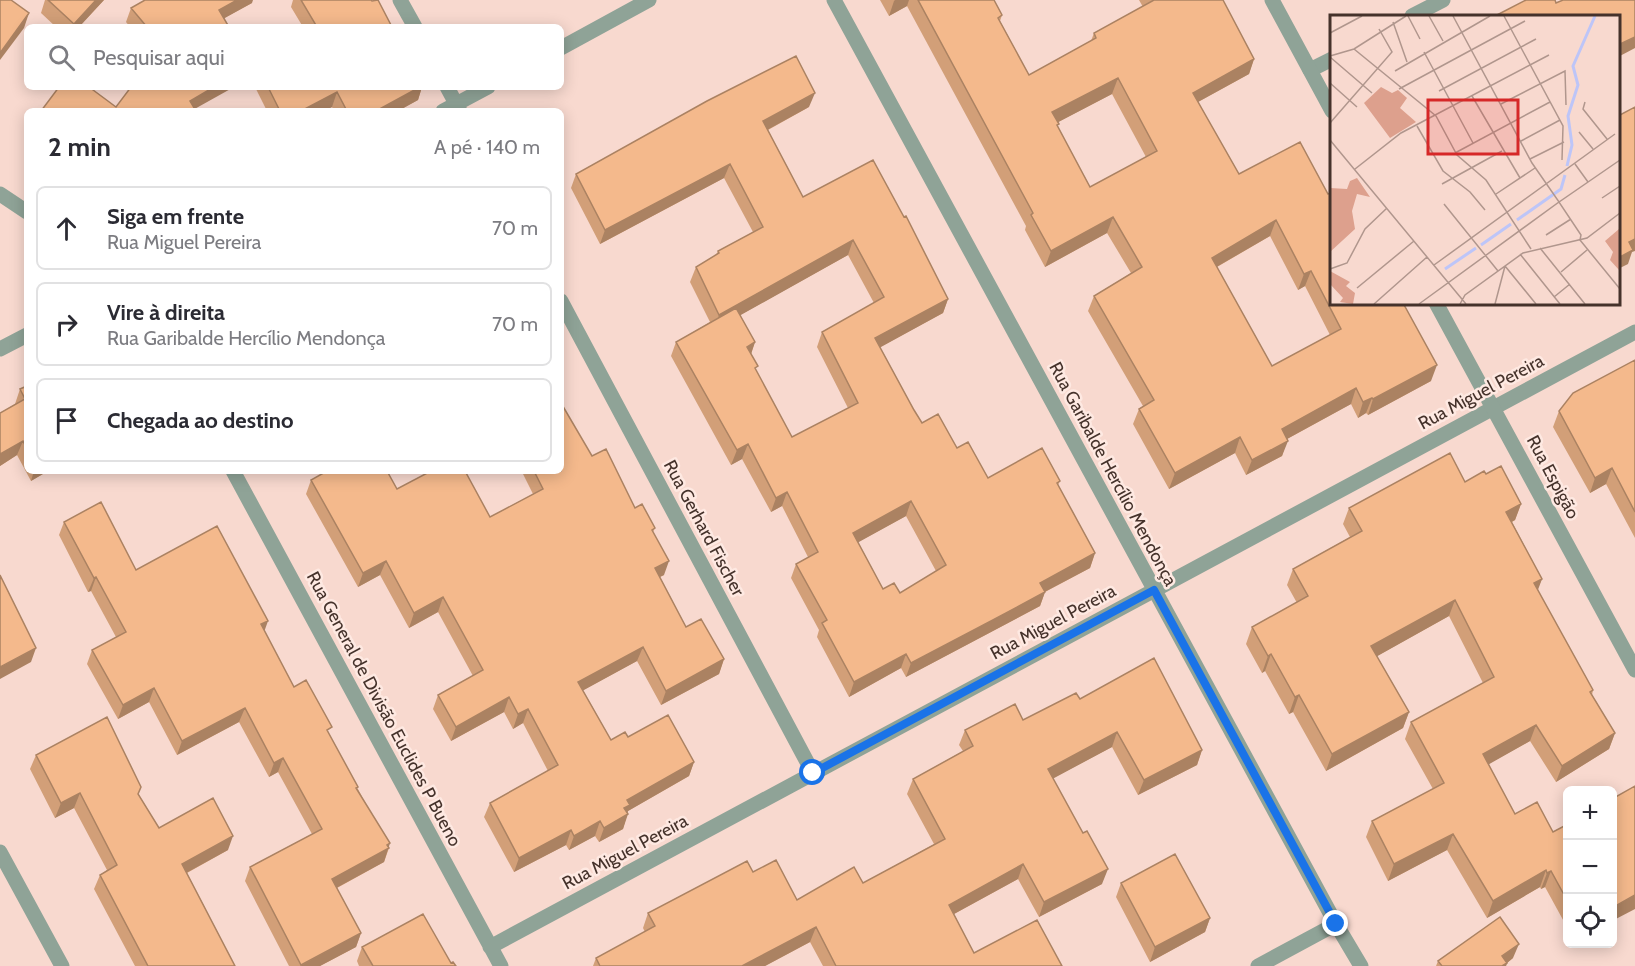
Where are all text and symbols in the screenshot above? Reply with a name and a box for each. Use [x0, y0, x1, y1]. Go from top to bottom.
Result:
inset map [1330, 15, 1620, 304]
search box [24, 24, 564, 90]
icon: search [45, 41, 78, 74]
text: Pesquisar aqui [93, 44, 225, 71]
text: 2 min [48, 131, 111, 163]
text: A pé · 140 m [434, 135, 540, 159]
text: Siga em frente [107, 203, 244, 230]
icon: ahead [50, 212, 83, 245]
text: 70 m [492, 216, 538, 240]
text: Rua Miguel Pereira [107, 230, 261, 254]
text: Vire à direita [107, 299, 225, 326]
icon: right [50, 308, 83, 341]
text: 70 m [492, 312, 538, 336]
text: Rua Garibalde Hercílio Mendonça [107, 326, 385, 350]
street label: Rua Miguel Pereira [1415, 350, 1548, 434]
street label: Rua Garibalde Hercílio Mendonça [1044, 358, 1182, 590]
icon: arrive [50, 404, 83, 437]
text: Chegada ao destino [107, 407, 293, 434]
street label: Rua Espigão [1522, 431, 1584, 523]
street label: Rua Gerhard Fischer [659, 456, 749, 600]
street label: Rua General de Divisão Euclides P Bueno [302, 568, 466, 850]
street label: Rua Miguel Pereira [987, 580, 1120, 664]
route start [799, 759, 825, 785]
map controls [1563, 786, 1617, 948]
button: + [1563, 786, 1617, 840]
street label: Rua Miguel Pereira [559, 810, 692, 894]
button: − [1563, 840, 1617, 894]
button: locate [1563, 894, 1617, 948]
route end [1322, 910, 1348, 936]

